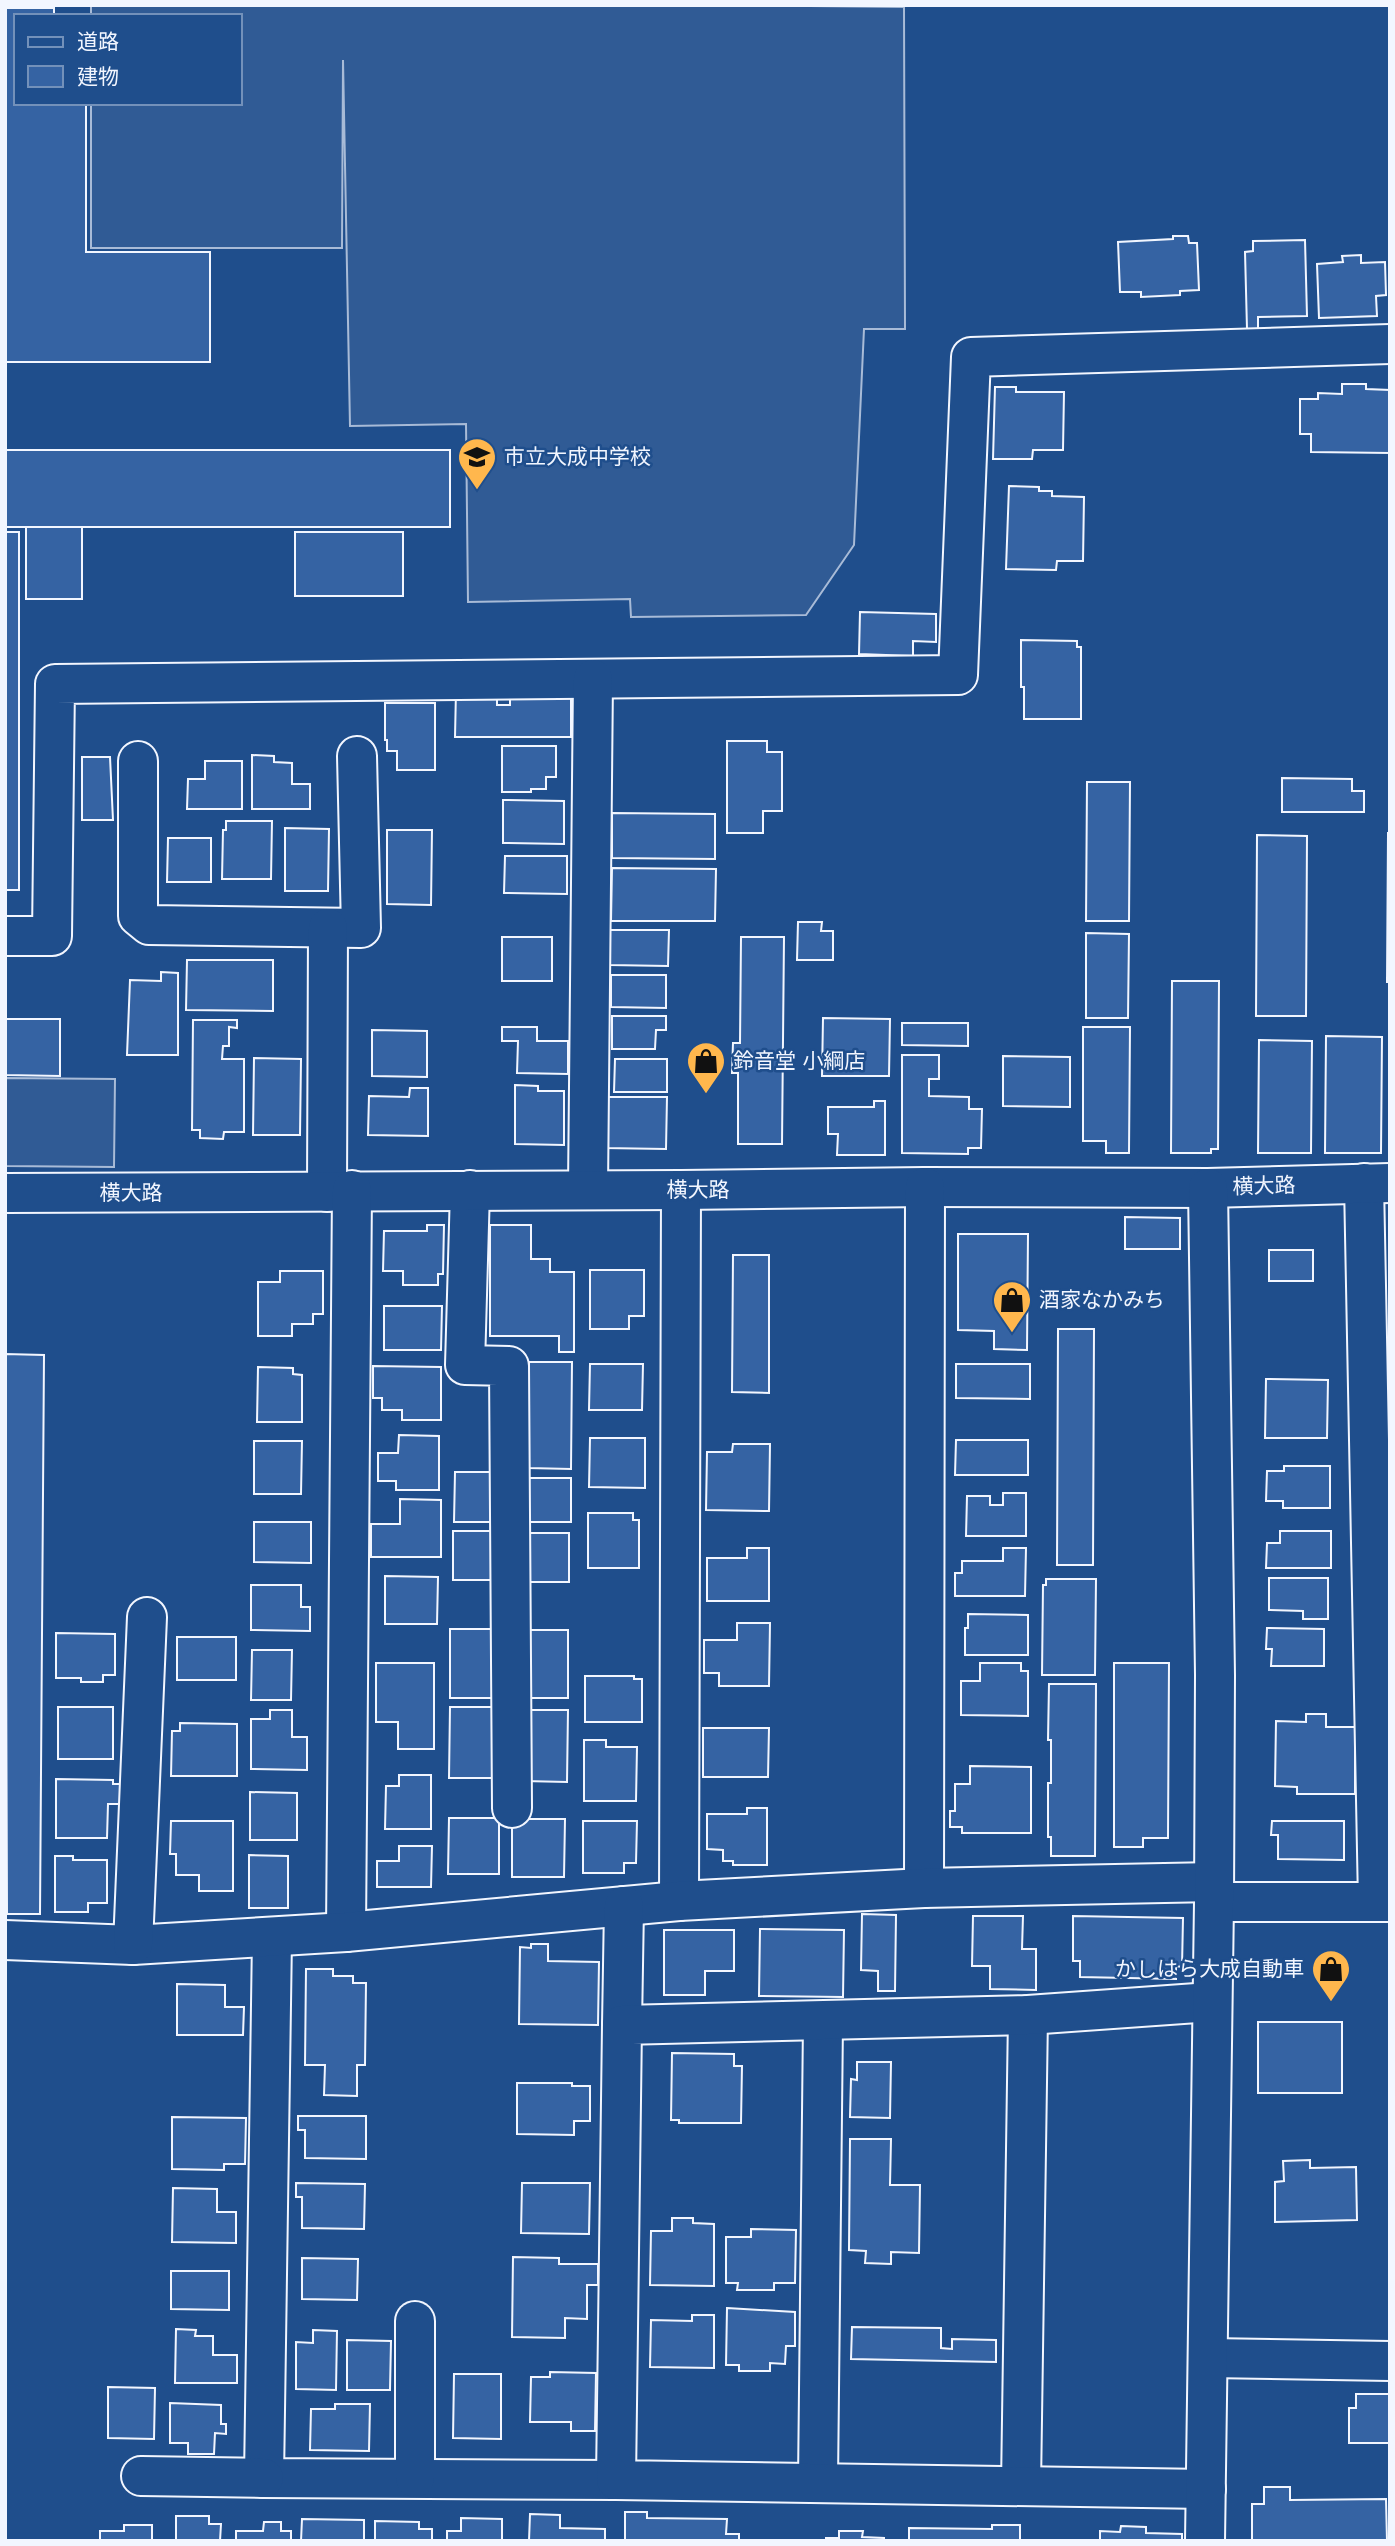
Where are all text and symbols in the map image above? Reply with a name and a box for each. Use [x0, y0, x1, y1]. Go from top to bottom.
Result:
legend [14, 14, 242, 105]
text: 道路 [77, 27, 119, 57]
text: 建物 [77, 62, 119, 92]
school or university icon: 市立大成中学校 [456, 436, 498, 491]
place label: 市立大成中学校 [504, 442, 651, 472]
shop icon: 鈴音堂 小綱店 [685, 1040, 727, 1095]
place label: 鈴音堂 小綱店 [733, 1046, 865, 1076]
street label: 横大路 [1232, 1170, 1296, 1202]
street label: 横大路 [667, 1175, 730, 1205]
street label: 横大路 [100, 1178, 163, 1208]
shop icon: 酒家なかみち [991, 1279, 1033, 1334]
place label: 酒家なかみち [1039, 1285, 1165, 1315]
shop icon: かしはら大成自動車 [1310, 1948, 1352, 2003]
place label: かしはら大成自動車 [1115, 1954, 1304, 1984]

